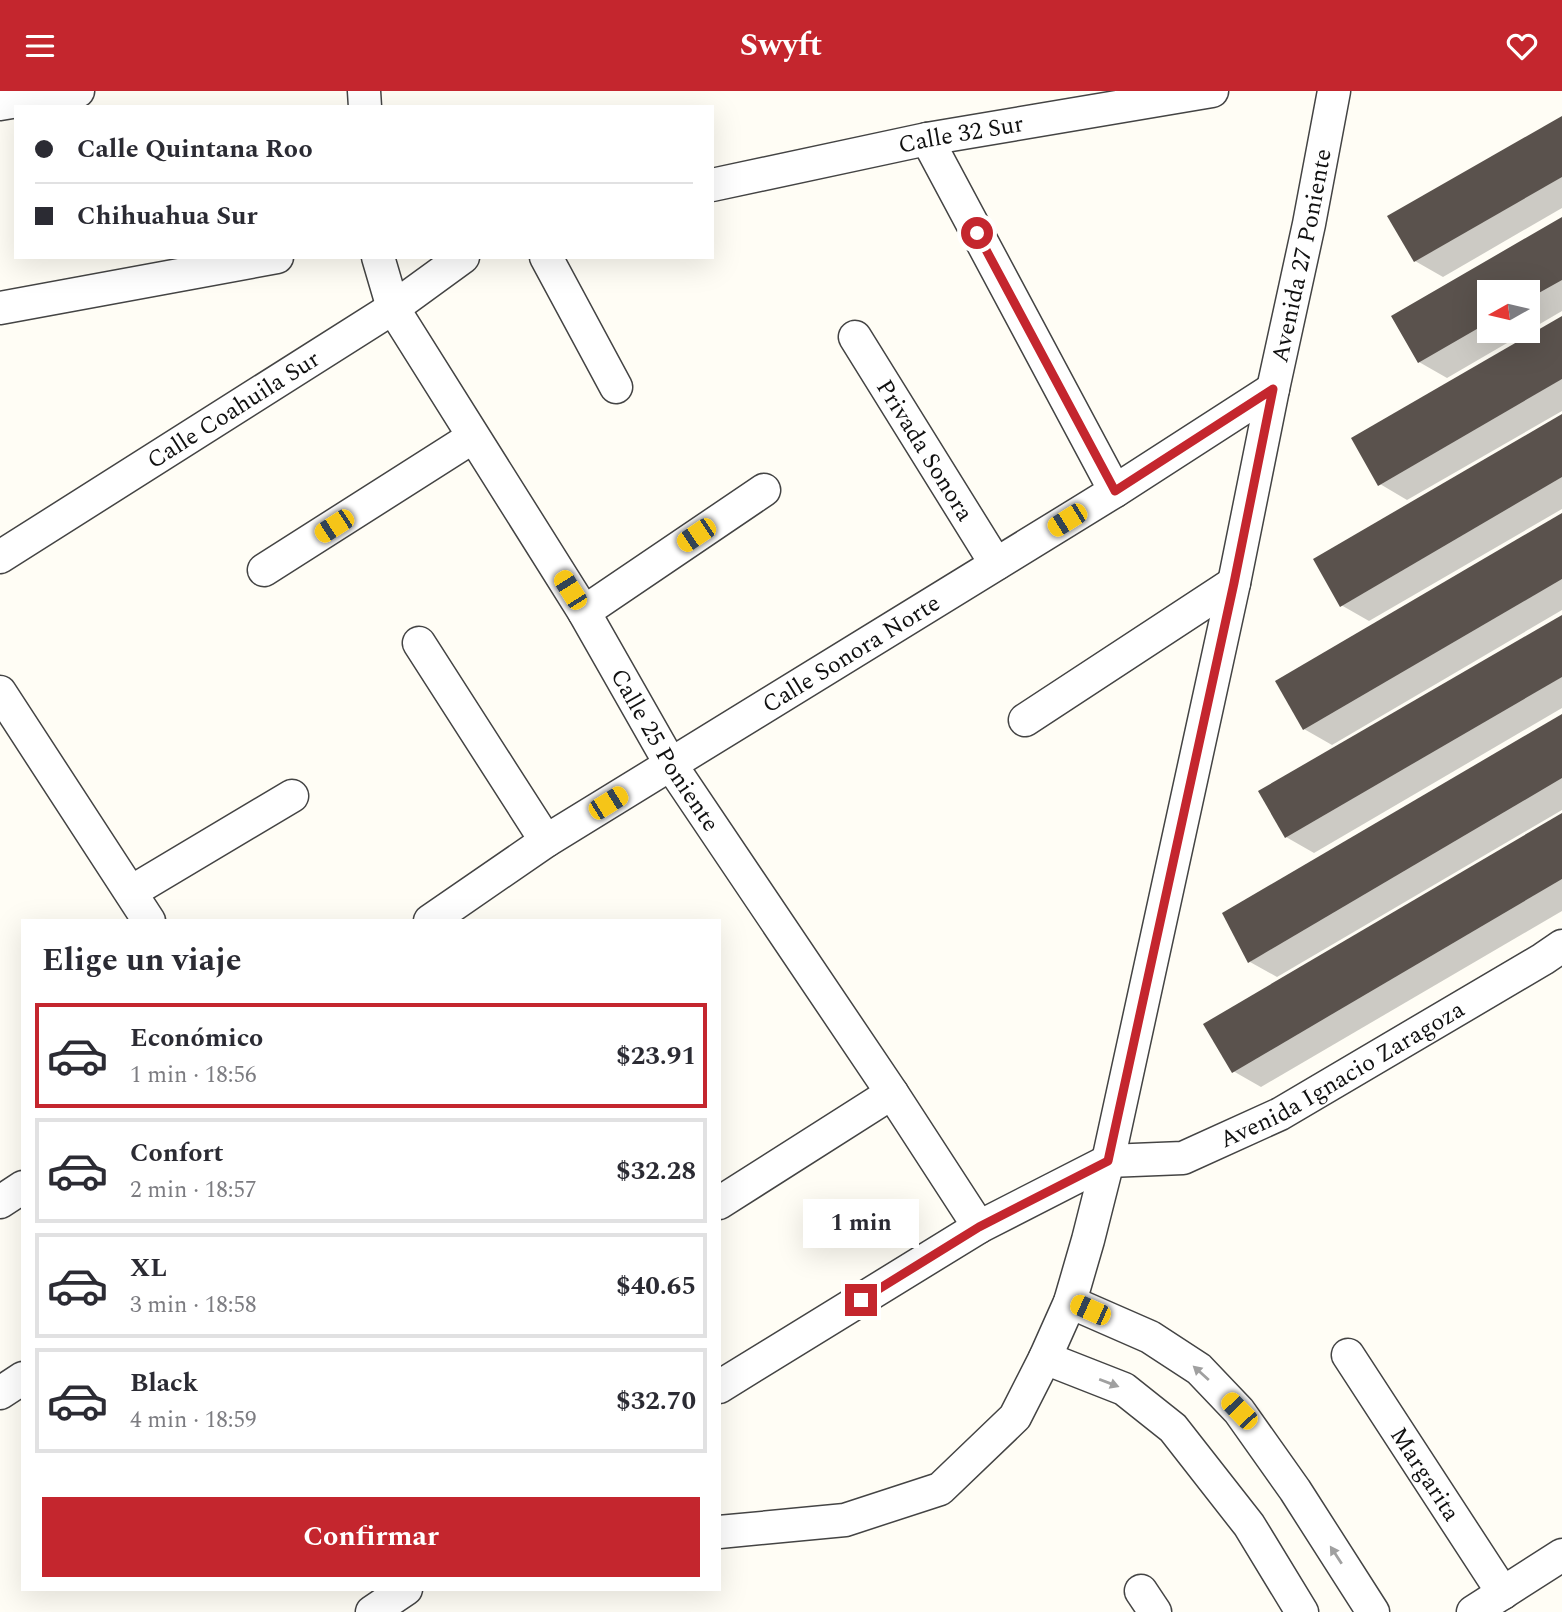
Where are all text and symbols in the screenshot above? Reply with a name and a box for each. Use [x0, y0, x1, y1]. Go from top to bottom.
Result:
text: Swyft [740, 21, 822, 70]
icon: menu [21, 27, 59, 65]
icon: heart [1503, 27, 1541, 65]
street label: Calle 32 Sur [895, 106, 1026, 164]
text: Calle Quintana Roo [77, 129, 313, 169]
street label: Avenida 27 Poniente [1262, 146, 1342, 366]
text: Chihuahua Sur [77, 196, 257, 236]
route start [961, 217, 993, 249]
north arrow [1477, 280, 1540, 343]
map controls [1477, 280, 1540, 343]
street label: Calle Coahuila Sur [140, 342, 327, 478]
street label: Privada Sonora [866, 373, 982, 529]
car [1044, 500, 1091, 540]
car [311, 506, 358, 546]
car [673, 515, 720, 555]
car [550, 567, 591, 613]
street label: Calle Sonora Norte [756, 586, 948, 723]
street label: Calle 25 Poniente [601, 662, 728, 839]
car [585, 783, 632, 823]
text: Elige un viaje [42, 936, 242, 985]
street label: Avenida Ignacio Zaragoza [1214, 992, 1472, 1158]
text: Económico [130, 1018, 263, 1058]
icon: car [46, 1024, 109, 1087]
text: $23.91 [616, 1036, 696, 1076]
text: 1 min · 18:56 [130, 1058, 257, 1093]
text: Confort [130, 1133, 224, 1173]
icon: car [46, 1139, 109, 1202]
text: $32.28 [616, 1151, 696, 1191]
text: 2 min · 18:57 [130, 1173, 257, 1208]
callout: 1 min [803, 1199, 919, 1247]
text: 1 min [830, 1206, 892, 1241]
text: XL [130, 1248, 167, 1288]
icon: car [46, 1254, 109, 1317]
text: $40.65 [616, 1266, 696, 1306]
route end [845, 1284, 877, 1316]
text: 3 min · 18:58 [130, 1288, 257, 1323]
car [1067, 1292, 1114, 1328]
text: Black [130, 1363, 198, 1403]
one-way arrow [1192, 1365, 1210, 1381]
icon: car [46, 1369, 109, 1432]
one-way arrow [1099, 1377, 1120, 1388]
text: $32.70 [616, 1381, 696, 1421]
car [1217, 1389, 1262, 1433]
text: 4 min · 18:59 [130, 1403, 257, 1438]
street label: Margarita [1381, 1420, 1469, 1529]
button: Confirmar [42, 1497, 700, 1577]
one-way arrow [1330, 1545, 1343, 1564]

